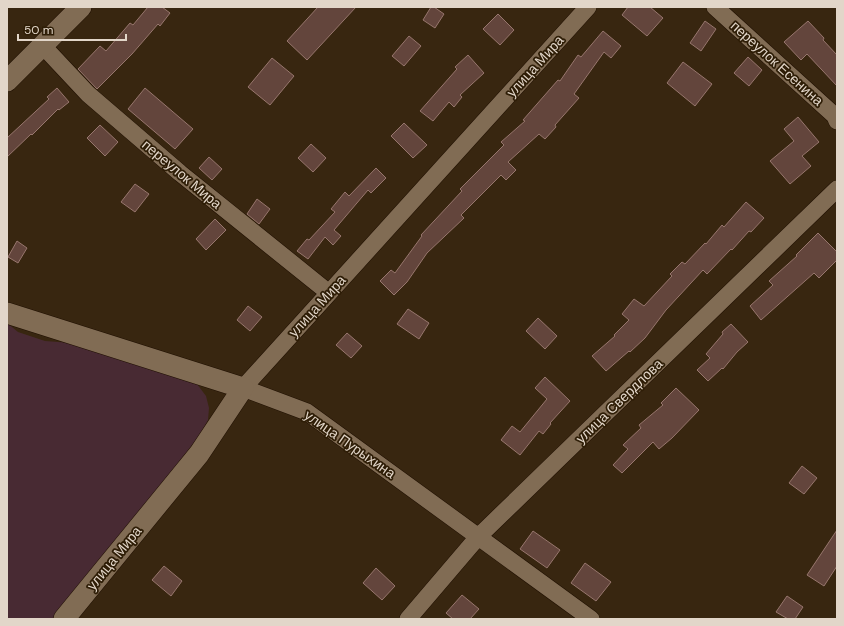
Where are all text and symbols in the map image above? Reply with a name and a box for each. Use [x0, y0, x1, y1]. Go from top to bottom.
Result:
scale bar [18, 16, 126, 42]
street label: переулок Есенина [727, 17, 827, 109]
text: 50 m [24, 22, 53, 38]
street label: улица Мира [502, 31, 568, 101]
street label: переулок Мира [138, 135, 226, 213]
street label: улица Мира [284, 271, 350, 341]
street label: улица Свердлова [572, 355, 666, 447]
street label: улица Пурыхина [301, 406, 399, 482]
street label: улица Мира [83, 522, 145, 594]

